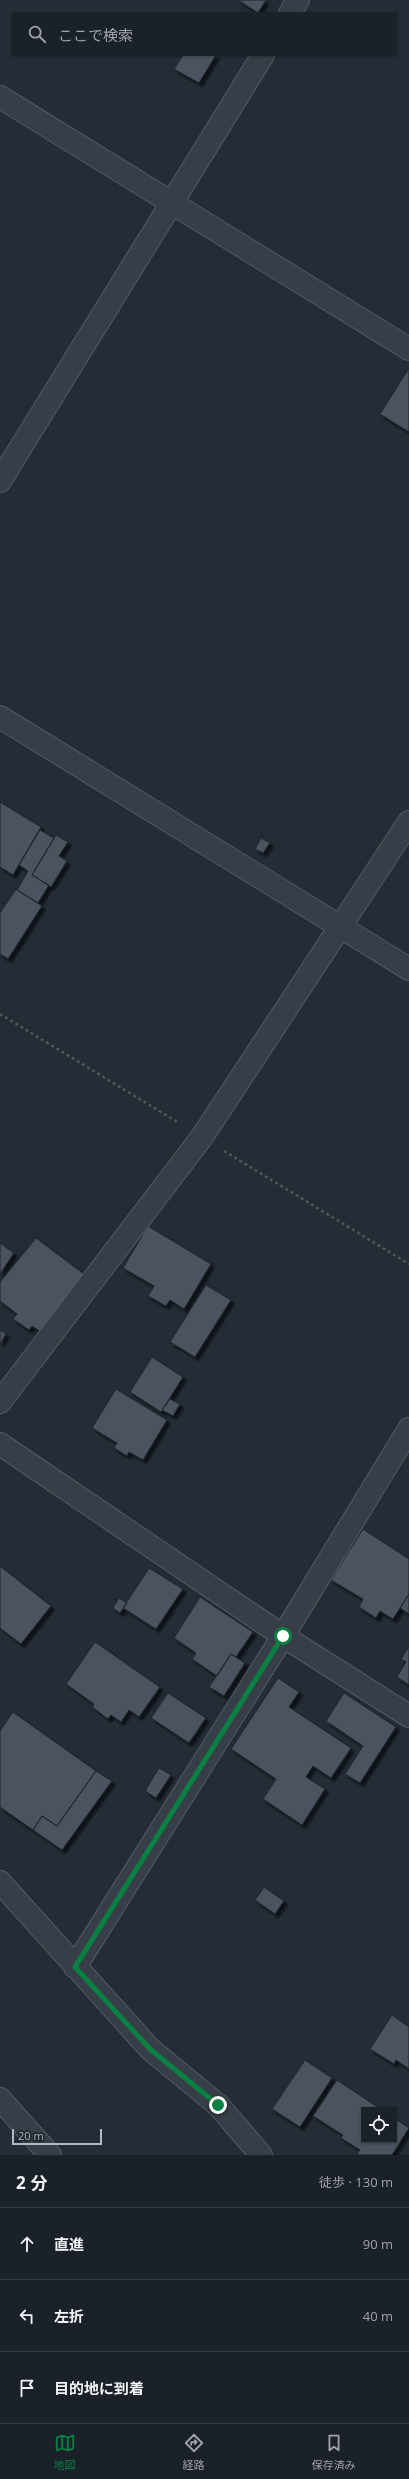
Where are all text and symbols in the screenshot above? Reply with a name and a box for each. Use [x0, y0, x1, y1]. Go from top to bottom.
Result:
search box [12, 12, 397, 56]
icon: search [26, 23, 48, 45]
text: ここで検索 [58, 25, 133, 45]
route start [274, 1627, 292, 1645]
route end [209, 2096, 227, 2114]
map controls [361, 2107, 397, 2143]
button: locate [361, 2107, 397, 2143]
scale bar [12, 2127, 102, 2146]
text: 20 m [18, 2128, 44, 2143]
text: 2 分 [16, 2171, 47, 2194]
text: 徒歩 · 130 m [319, 2173, 393, 2191]
icon: ahead [16, 2233, 38, 2255]
text: 直進 [54, 2234, 84, 2254]
text: 90 m [363, 2235, 393, 2253]
icon: left [16, 2305, 38, 2327]
text: 左折 [54, 2306, 84, 2326]
text: 40 m [363, 2307, 393, 2325]
icon: arrive [16, 2377, 38, 2399]
text: 目的地に到着 [54, 2378, 144, 2398]
tab: 地図 [54, 2432, 76, 2472]
tab: 経路 [183, 2432, 205, 2472]
tab: 保存済み [312, 2432, 356, 2472]

